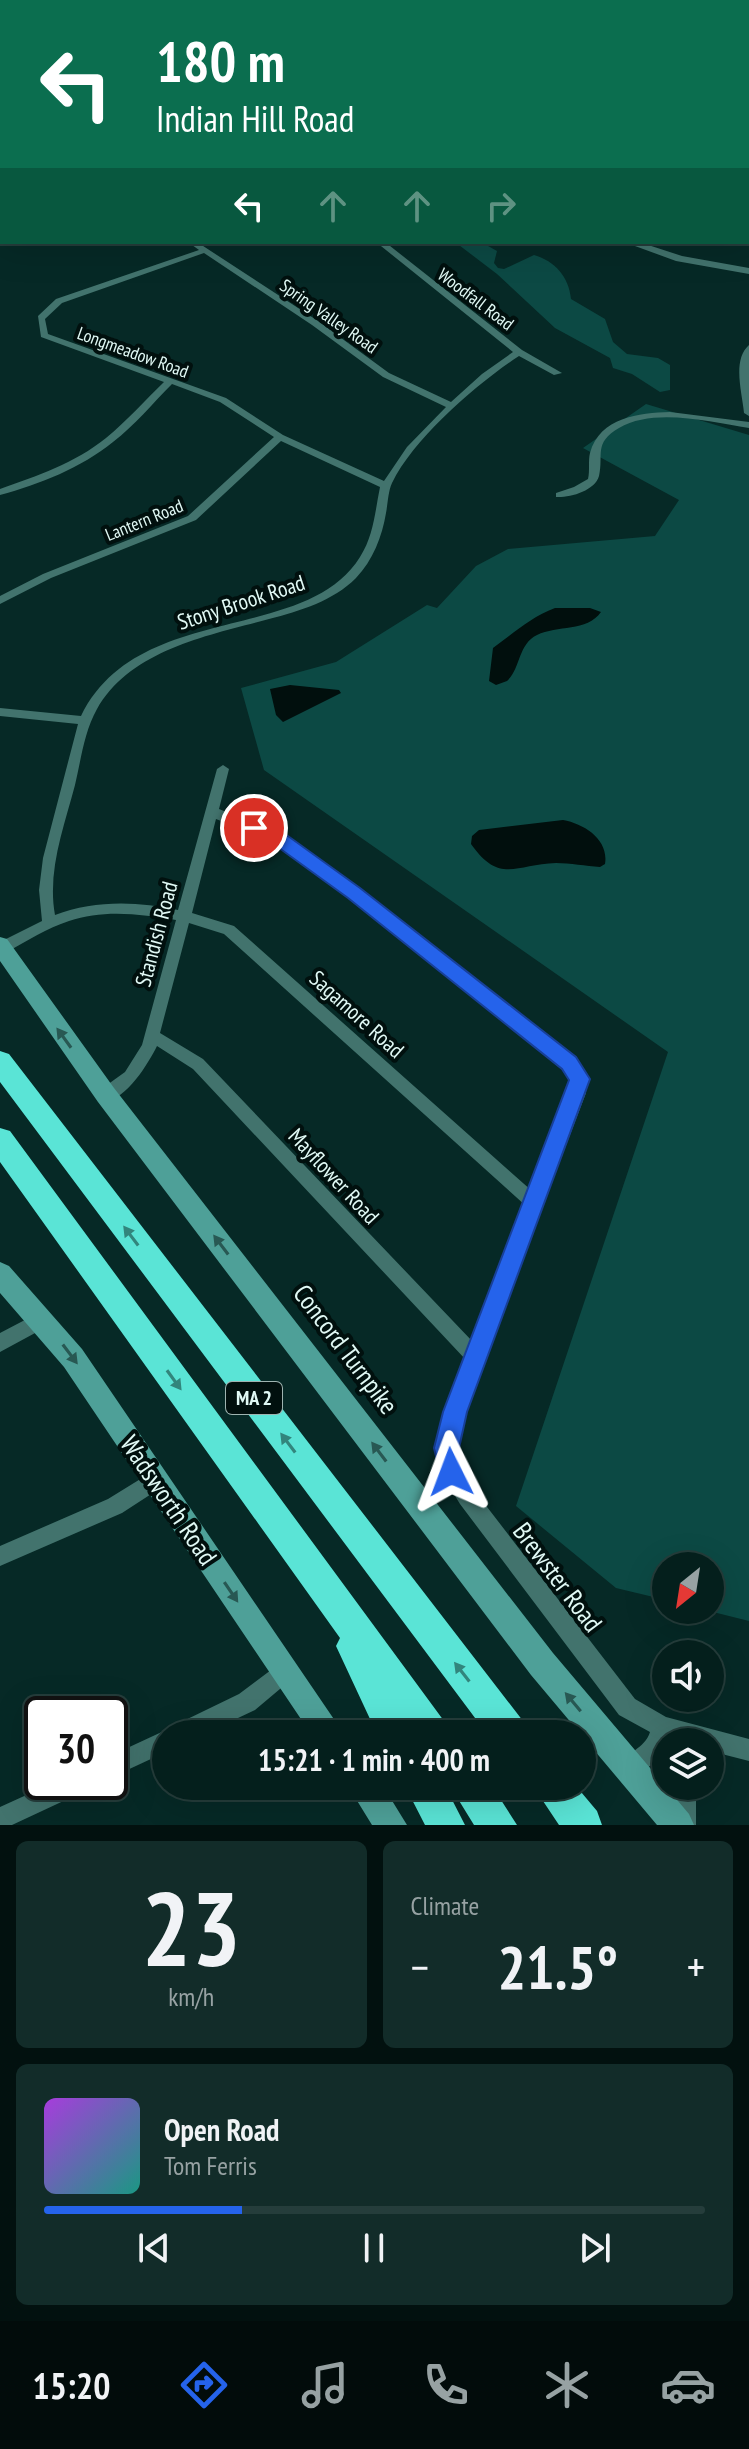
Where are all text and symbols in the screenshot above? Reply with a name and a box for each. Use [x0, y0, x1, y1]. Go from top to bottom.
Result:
text: 180 m [156, 25, 285, 97]
icon: left [24, 32, 128, 136]
text: Indian Hill Road [156, 95, 354, 142]
icon: left [227, 184, 271, 228]
icon: ahead [311, 184, 355, 228]
icon: ahead [395, 184, 439, 228]
icon: right [479, 184, 523, 228]
street label: Woodfall Road [433, 263, 519, 335]
street label: Spring Valley Road [276, 274, 382, 358]
street label: Longmeadow Road [74, 321, 192, 383]
street label: Lantern Road [102, 494, 186, 546]
street label: Stony Brook Road [174, 568, 308, 636]
pin [220, 794, 288, 862]
icon: arrive [232, 806, 276, 850]
street label: Standish Road [129, 878, 183, 990]
street label: Sagamore Road [304, 964, 410, 1064]
one-way arrow [57, 1028, 73, 1049]
street label: Mayflower Road [283, 1122, 385, 1230]
one-way arrow [124, 1226, 140, 1246]
one-way arrow [214, 1235, 230, 1255]
street label: Concord Turnpike [287, 1278, 405, 1420]
one-way arrow [61, 1343, 77, 1364]
one-way arrow [165, 1369, 181, 1390]
road number: MA 2 [226, 1382, 282, 1414]
street label: Wadsworth Road [113, 1429, 225, 1571]
position arrow [409, 1430, 493, 1514]
one-way arrow [281, 1433, 297, 1453]
one-way arrow [372, 1442, 388, 1462]
street label: Brewster Road [506, 1516, 610, 1638]
north arrow [652, 1552, 724, 1624]
map controls [652, 1552, 724, 1800]
one-way arrow [224, 1581, 239, 1602]
button: sound [652, 1640, 724, 1712]
one-way arrow [455, 1662, 471, 1682]
one-way arrow [565, 1692, 582, 1712]
speed limit sign: 30 [24, 1696, 128, 1800]
button: layers [652, 1728, 724, 1800]
text: 15:21 · 1 min · 400 m [258, 1740, 490, 1779]
text: 23 [142, 1860, 241, 1995]
text: Climate [411, 1889, 479, 1922]
text: 21.5° [497, 1928, 618, 2006]
text: − [411, 1938, 429, 1995]
text: + [687, 1938, 705, 1995]
text: km/h [168, 1980, 214, 2013]
text: Open Road [164, 2110, 279, 2149]
text: Tom Ferris [164, 2149, 257, 2182]
icon: previous [132, 2226, 176, 2270]
icon: pause [352, 2226, 396, 2270]
icon: next [573, 2226, 617, 2270]
icon: directions [176, 2357, 232, 2413]
icon: music [297, 2357, 353, 2413]
icon: phone [418, 2357, 474, 2413]
icon: climate [539, 2357, 595, 2413]
icon: car [660, 2357, 716, 2413]
text: 15:20 [33, 2362, 110, 2409]

